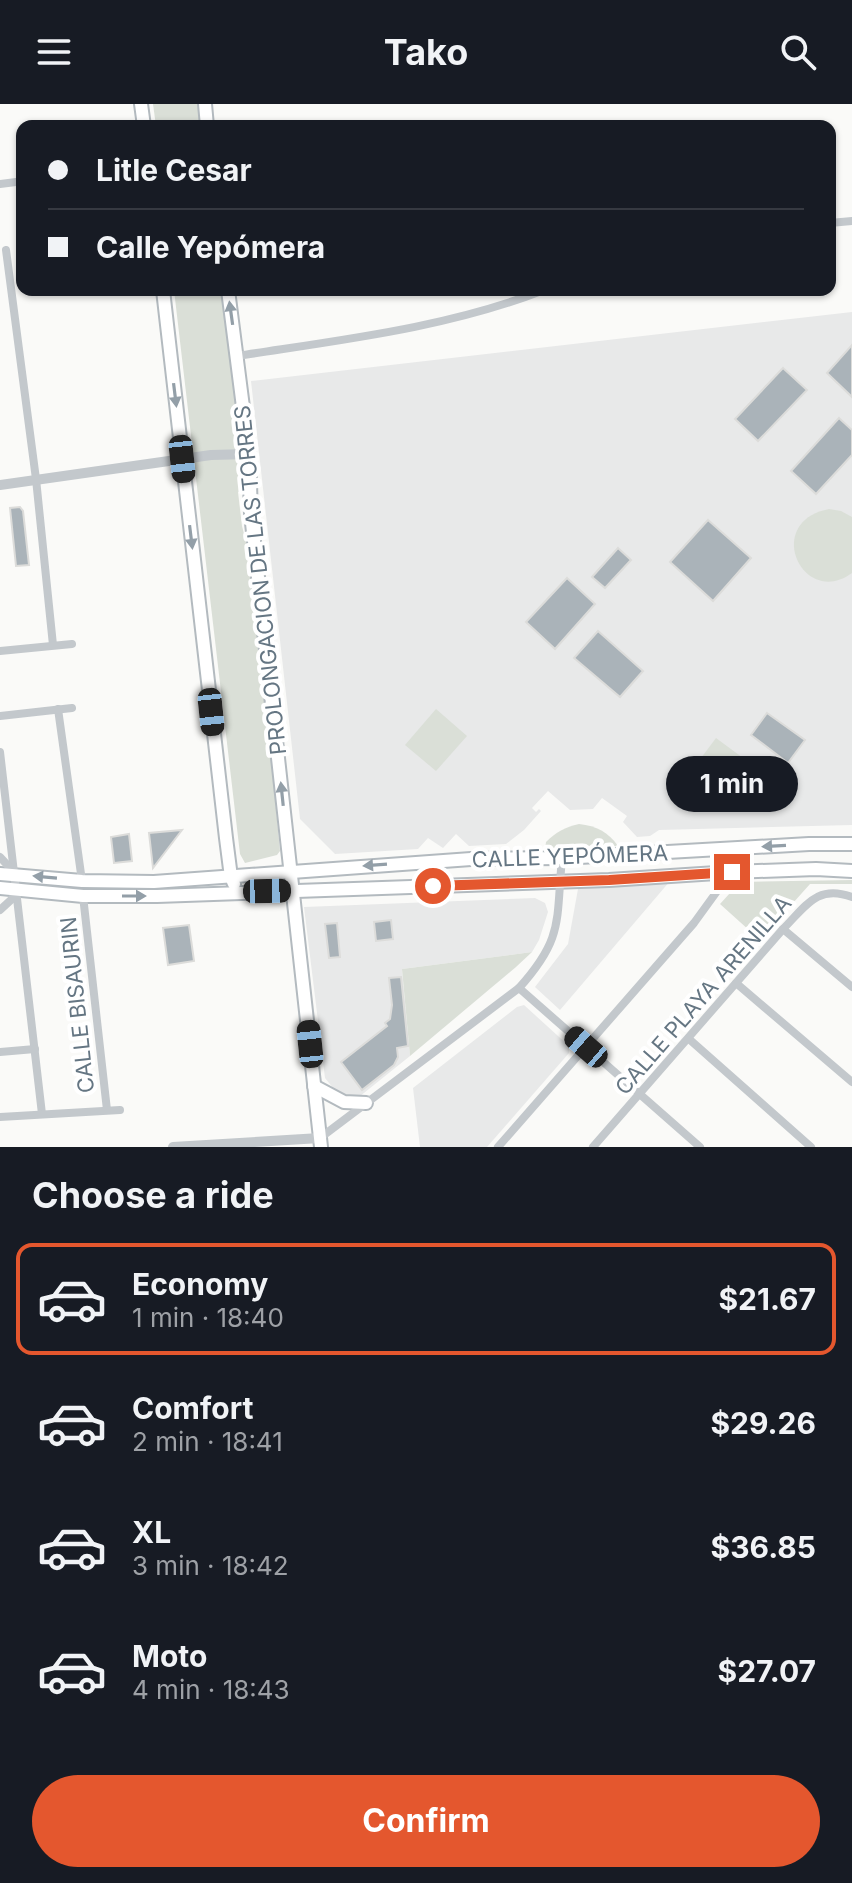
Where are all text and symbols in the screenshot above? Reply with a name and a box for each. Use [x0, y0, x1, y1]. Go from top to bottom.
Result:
icon: menu [32, 30, 76, 74]
text: Tako [384, 30, 468, 74]
icon: search [776, 30, 820, 74]
text: Litle Cesar [96, 152, 252, 188]
text: Calle Yepómera [96, 229, 325, 265]
one-way arrow [224, 300, 237, 325]
one-way arrow [169, 383, 182, 408]
street label: PROLONGACION DE LAS TORRES [229, 404, 291, 756]
car [168, 434, 196, 484]
one-way arrow [185, 525, 198, 550]
car [197, 687, 225, 737]
callout: 1 min [666, 756, 798, 812]
text: 1 min [700, 768, 764, 799]
one-way arrow [275, 781, 288, 806]
one-way arrow [761, 839, 786, 852]
street label: CALLE YEPÓMERA [471, 840, 669, 872]
route end [714, 854, 750, 890]
one-way arrow [362, 859, 387, 872]
route start [415, 868, 451, 904]
one-way arrow [32, 871, 57, 884]
car [243, 879, 291, 903]
one-way arrow [122, 890, 147, 902]
street label: CALLE PLAYA ARENILLA [610, 890, 796, 1100]
street label: CALLE BISAURIN [55, 915, 99, 1095]
car [296, 1019, 324, 1069]
car [560, 1022, 612, 1072]
text: Choose a ride [32, 1173, 274, 1217]
icon: car [36, 1263, 108, 1335]
text: Economy [132, 1266, 268, 1302]
text: $21.67 [718, 1281, 816, 1317]
text: 1 min · 18:40 [132, 1302, 284, 1333]
icon: car [36, 1387, 108, 1459]
text: Comfort [132, 1390, 253, 1426]
text: $29.26 [710, 1405, 816, 1441]
text: 2 min · 18:41 [132, 1426, 283, 1457]
icon: car [36, 1511, 108, 1583]
text: XL [132, 1514, 171, 1550]
text: $36.85 [711, 1529, 816, 1565]
text: 3 min · 18:42 [132, 1550, 289, 1581]
icon: car [36, 1635, 108, 1707]
text: Moto [132, 1638, 207, 1674]
text: $27.07 [718, 1653, 816, 1689]
text: 4 min · 18:43 [132, 1674, 290, 1705]
button: Confirm [32, 1775, 820, 1867]

